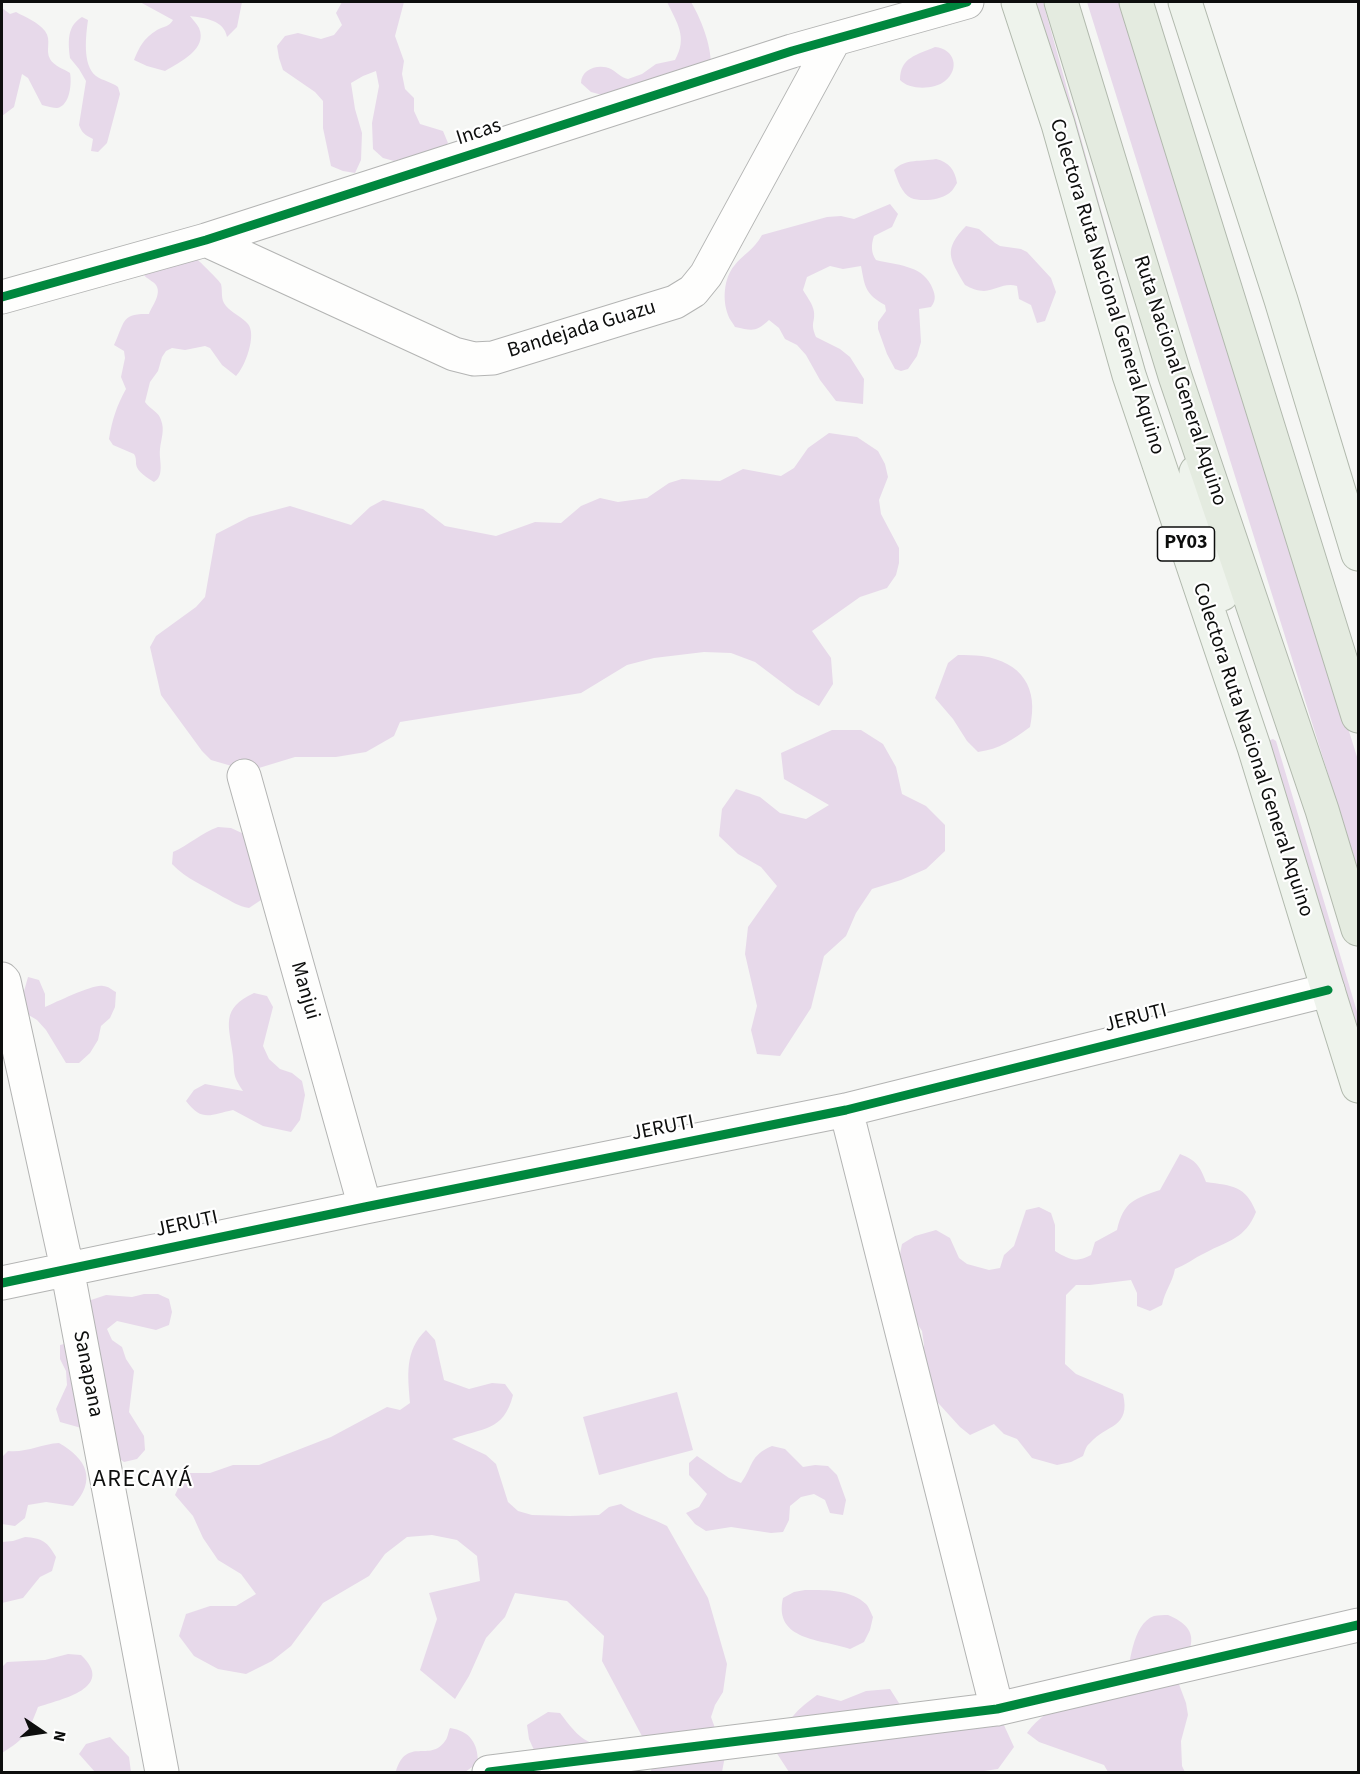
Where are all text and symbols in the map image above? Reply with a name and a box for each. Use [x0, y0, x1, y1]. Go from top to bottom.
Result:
street label: Incas [453, 114, 505, 152]
street label: Colectora Ruta Nacional General Aquino [1043, 116, 1169, 458]
street label: Ruta Nacional General Aquino [1127, 253, 1231, 509]
street label: Bandejada Guazu [505, 295, 659, 365]
road number: PY03 [1158, 527, 1214, 561]
street label: Colectora Ruta Nacional General Aquino [1186, 580, 1318, 920]
street label: Manjui [284, 959, 324, 1023]
street label: JERUTI [1102, 999, 1170, 1039]
street label: JERUTI [629, 1111, 697, 1147]
street label: JERUTI [153, 1206, 221, 1244]
street label: Sanapana [66, 1328, 108, 1420]
district label: ARECAYÁ [93, 1467, 193, 1495]
north arrow [12, 1702, 72, 1762]
text: N [48, 1728, 71, 1744]

